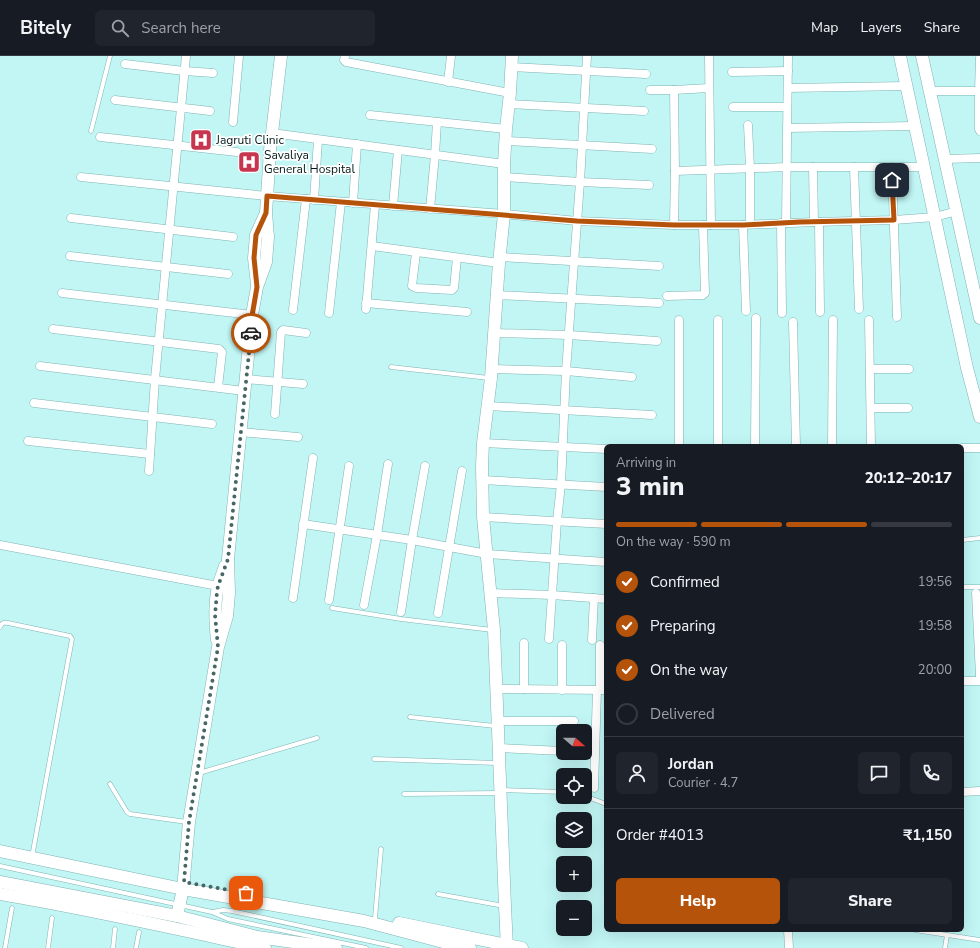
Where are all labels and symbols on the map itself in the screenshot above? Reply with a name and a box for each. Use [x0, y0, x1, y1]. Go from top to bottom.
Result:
hospital icon: Jagruti Clinic [188, 127, 214, 153]
place label: Jagruti Clinic [215, 132, 284, 148]
place label: Savaliya General Hospital [264, 147, 355, 177]
hospital icon: Savaliya General Hospital [236, 149, 262, 175]
pin [875, 163, 909, 197]
courier [231, 313, 271, 353]
north arrow [556, 724, 592, 760]
pin [229, 876, 263, 910]

